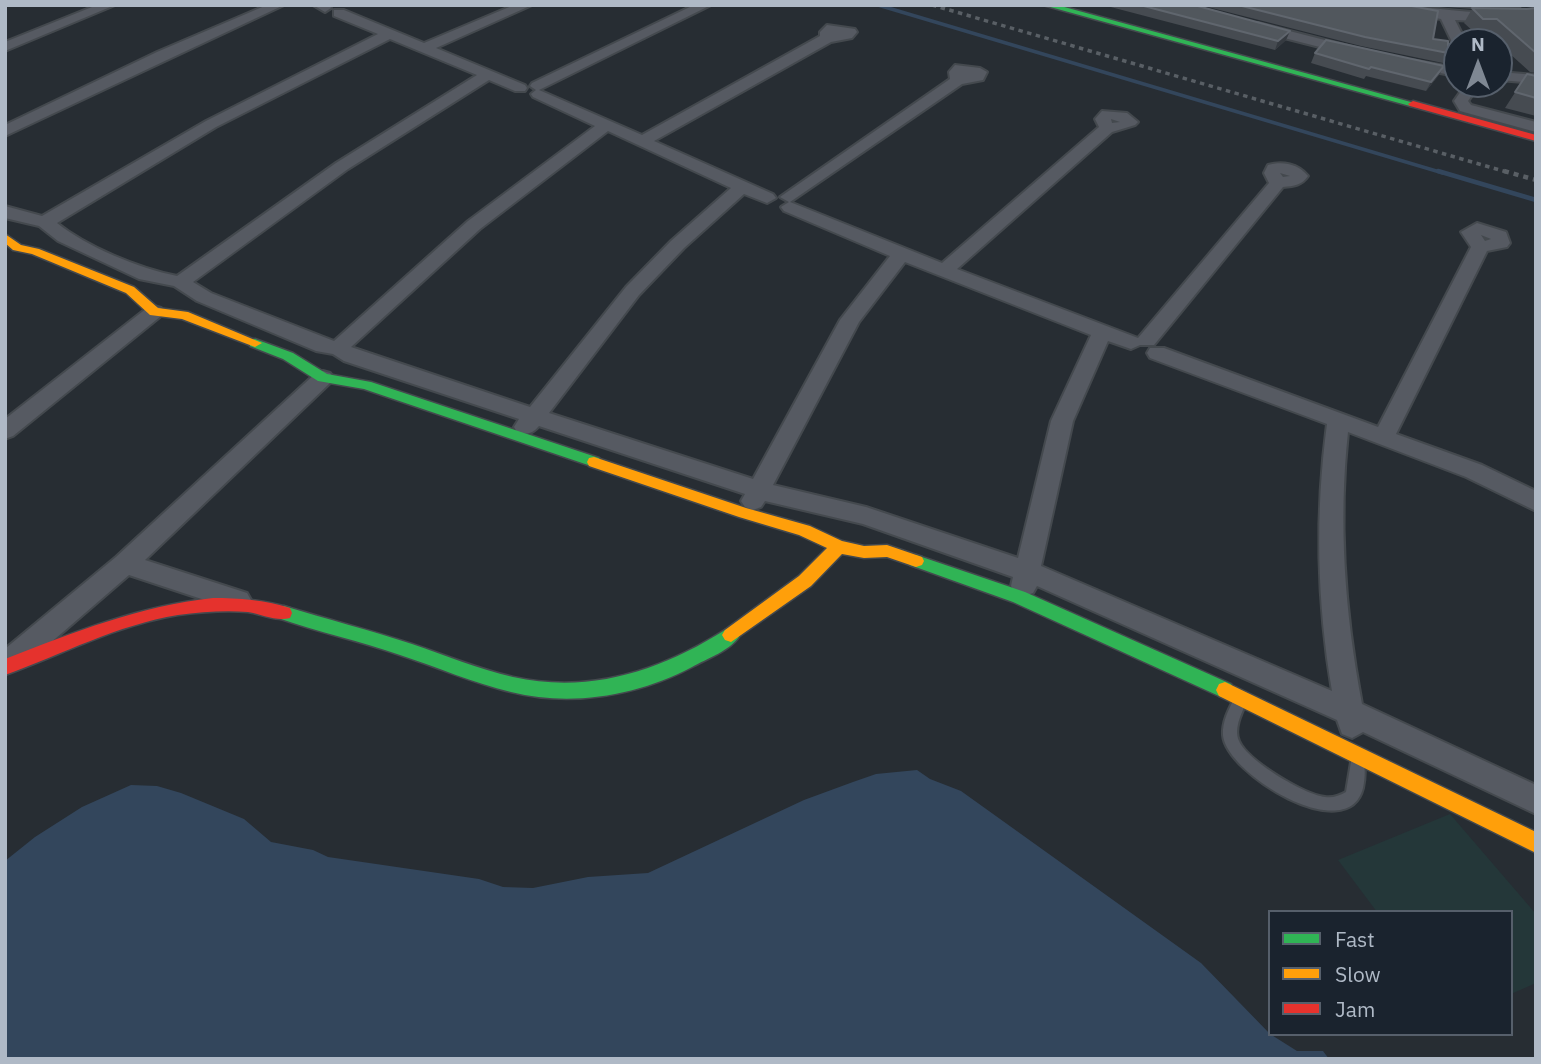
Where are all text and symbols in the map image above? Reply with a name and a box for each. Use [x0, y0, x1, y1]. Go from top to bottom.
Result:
north arrow [1443, 28, 1513, 98]
text: N [1471, 32, 1485, 56]
legend [1268, 910, 1513, 1036]
text: Fast [1335, 925, 1375, 953]
text: Slow [1335, 960, 1381, 988]
text: Jam [1335, 995, 1375, 1023]

